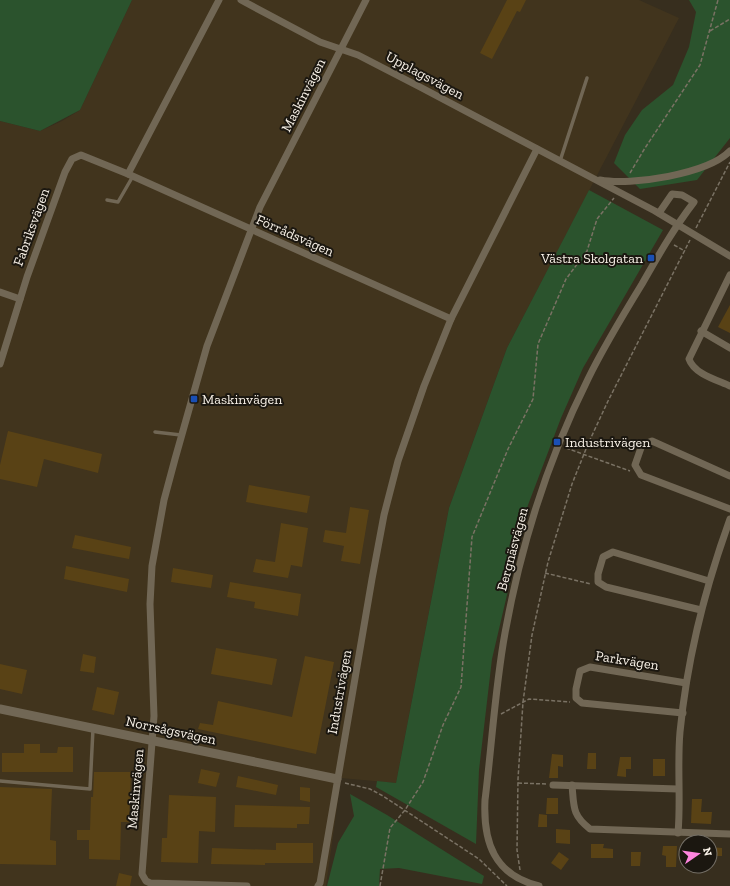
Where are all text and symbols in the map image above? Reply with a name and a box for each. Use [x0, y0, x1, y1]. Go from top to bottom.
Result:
street label: Upplagsvägen [383, 48, 467, 103]
street label: Maskinvägen [278, 56, 329, 135]
street label: Fabriksvägen [10, 186, 53, 268]
street label: Förrådsvägen [253, 211, 336, 260]
place label: Västra Skolgatan [540, 250, 643, 267]
marker: Västra Skolgatan [646, 253, 656, 263]
place label: Maskinvägen [202, 391, 282, 408]
marker: Maskinvägen [189, 394, 199, 404]
place label: Industrivägen [565, 434, 650, 451]
marker: Industrivägen [552, 437, 562, 447]
street label: Bergnäsvägen [493, 506, 532, 593]
street label: Parkvägen [594, 647, 660, 674]
street label: Industrivägen [324, 649, 355, 736]
street label: Norrsågsvägen [124, 713, 218, 748]
street label: Maskinvägen [124, 748, 147, 830]
north arrow [678, 834, 718, 874]
text: N [700, 846, 715, 858]

